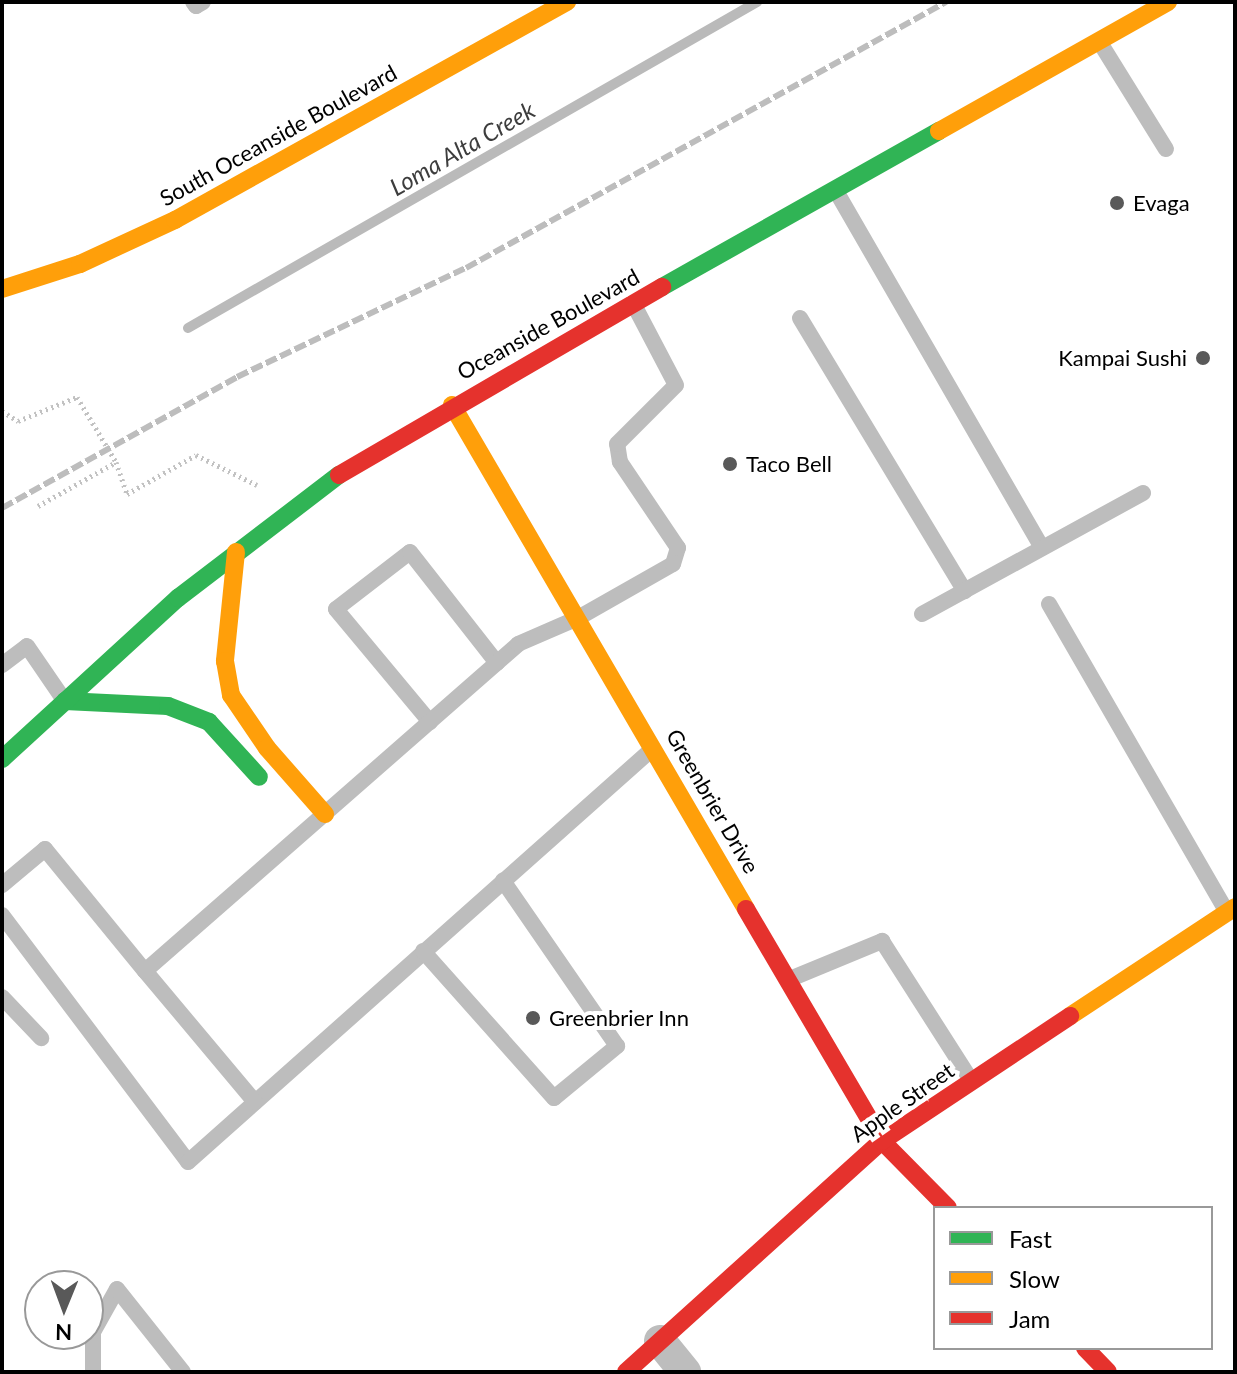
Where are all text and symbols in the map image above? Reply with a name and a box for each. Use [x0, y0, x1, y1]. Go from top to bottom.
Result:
street label: South Oceanside Boulevard [155, 59, 401, 211]
water label: Loma Alta Creek [384, 95, 540, 201]
place label: Evaga [1133, 190, 1190, 216]
marker: Evaga [1108, 194, 1126, 212]
street label: Oceanside Boulevard [452, 263, 644, 385]
place label: Kampai Sushi [1058, 345, 1187, 371]
marker: Kampai Sushi [1194, 349, 1212, 367]
place label: Taco Bell [746, 451, 832, 477]
marker: Taco Bell [721, 455, 739, 473]
street label: Greenbrier Drive [661, 724, 765, 878]
place label: Greenbrier Inn [549, 1005, 689, 1031]
marker: Greenbrier Inn [524, 1009, 542, 1027]
street label: Apple Street [845, 1057, 959, 1147]
legend [933, 1206, 1213, 1350]
text: Fast [1009, 1224, 1052, 1253]
text: Slow [1009, 1264, 1060, 1293]
north arrow [24, 1270, 104, 1350]
text: Jam [1009, 1304, 1050, 1333]
text: N [55, 1319, 72, 1346]

